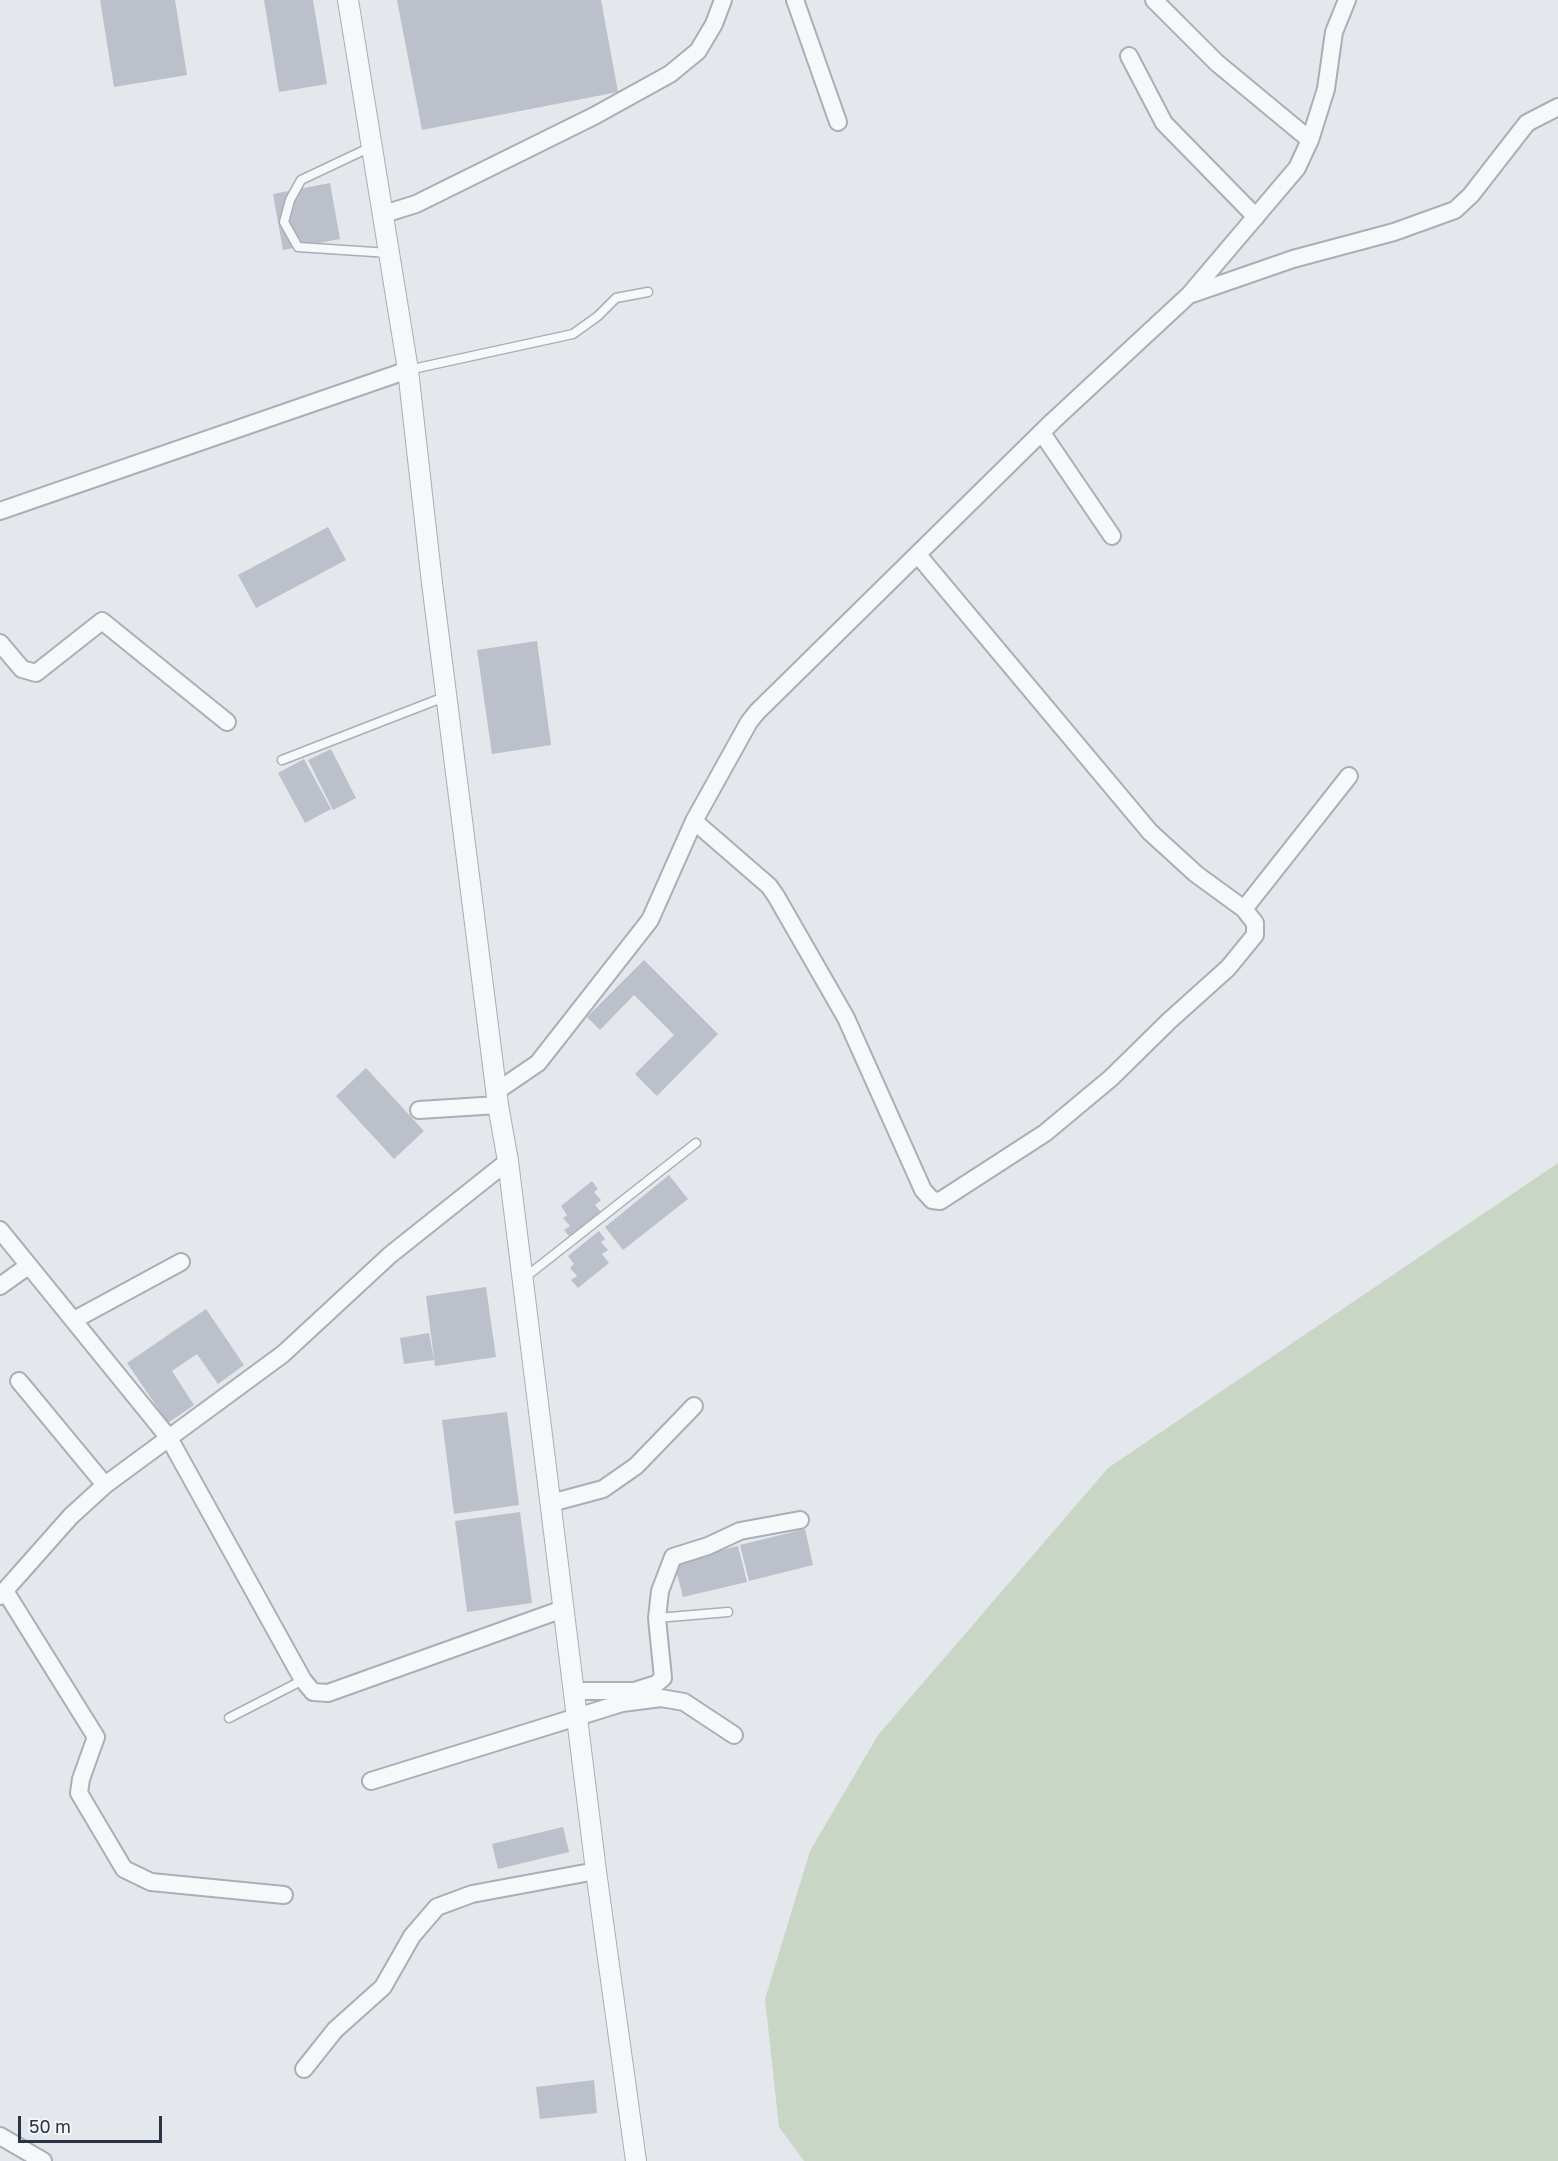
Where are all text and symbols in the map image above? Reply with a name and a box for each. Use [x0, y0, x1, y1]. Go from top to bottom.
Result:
scale bar [21, 2104, 165, 2142]
text: 50 m [29, 2115, 71, 2137]

